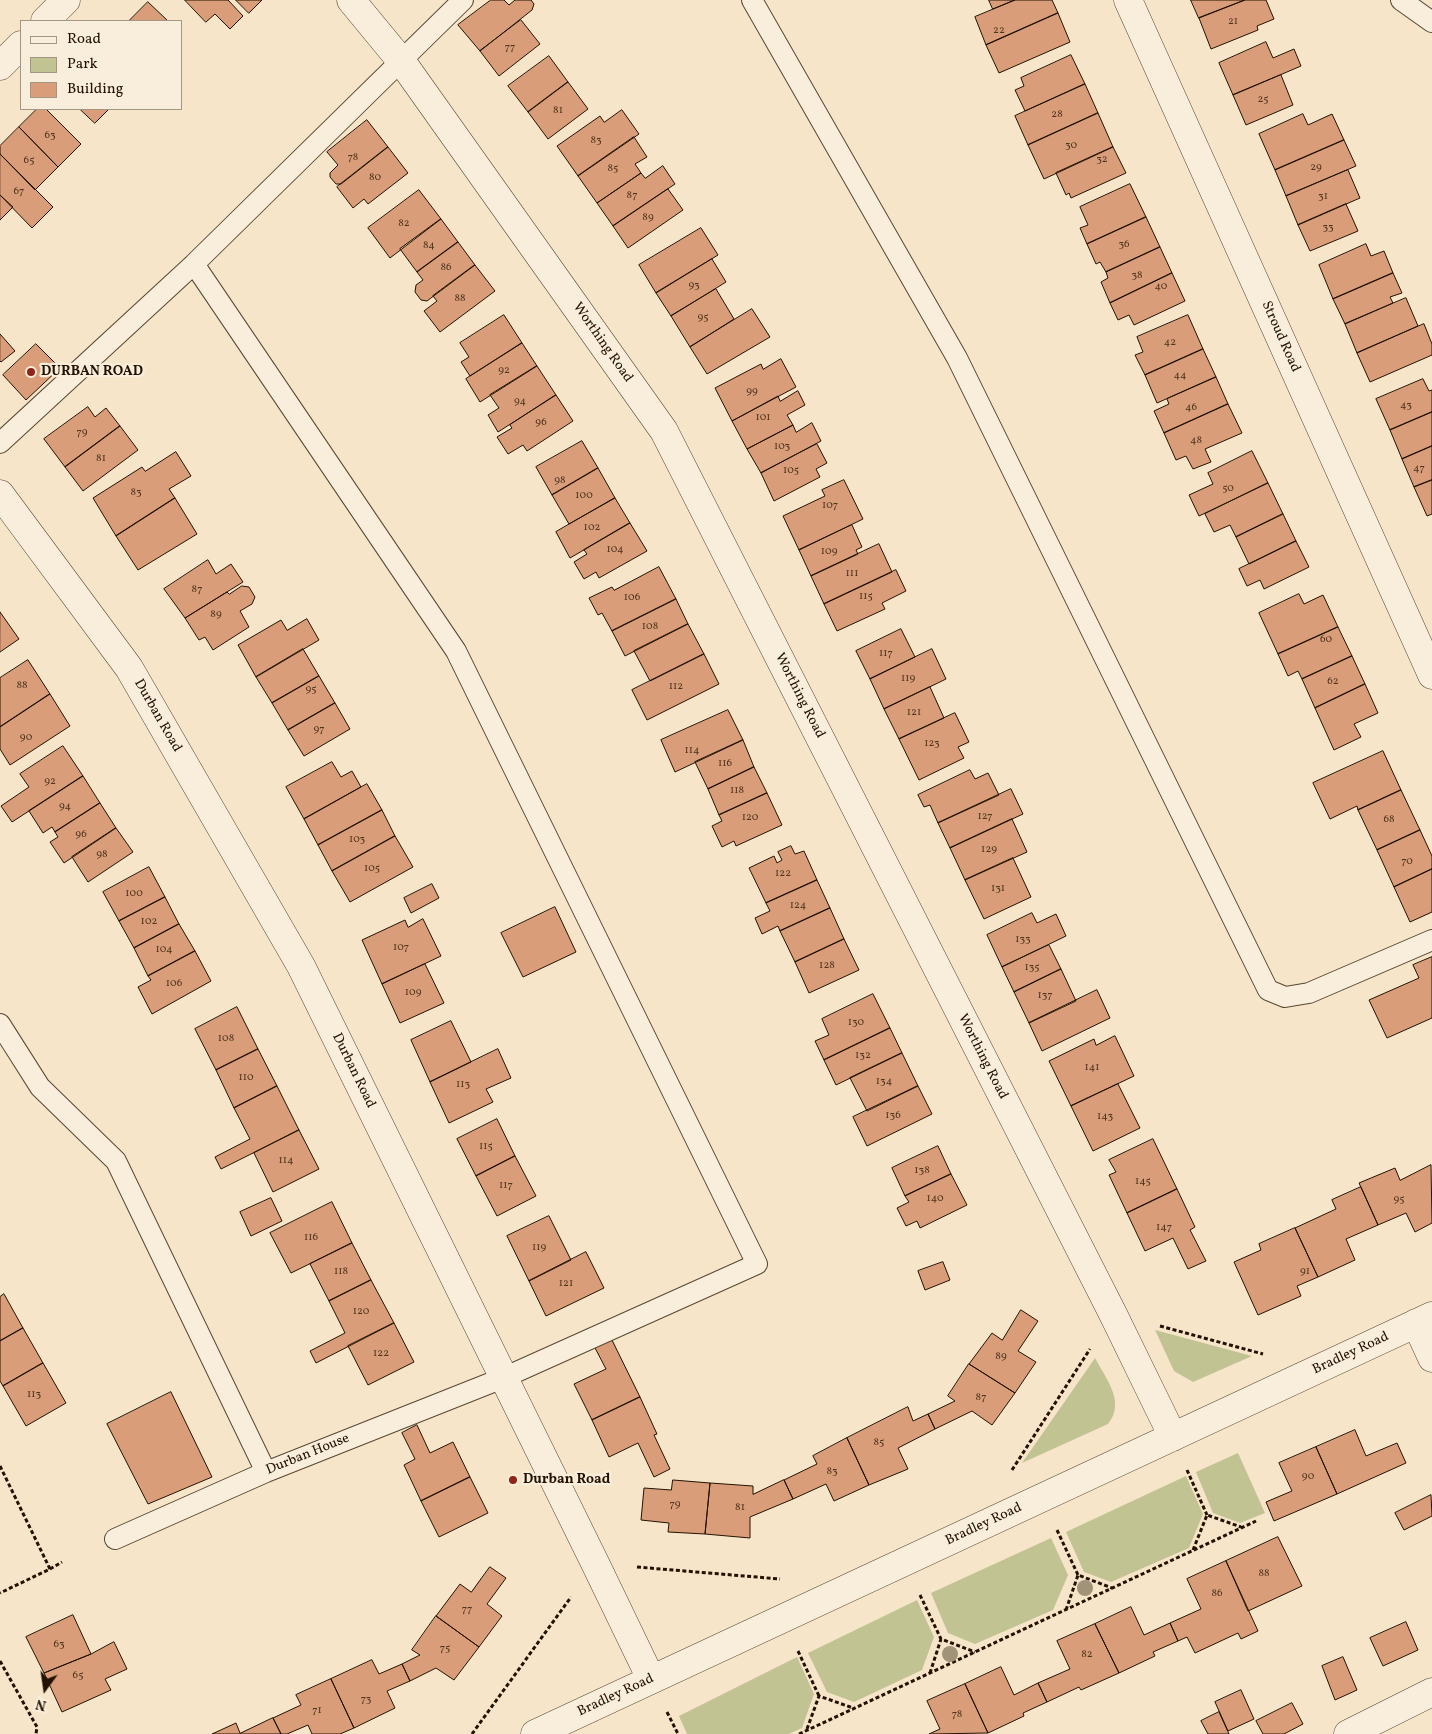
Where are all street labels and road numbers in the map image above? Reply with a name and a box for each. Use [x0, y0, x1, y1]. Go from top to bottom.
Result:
street label: Stroud Road [1257, 299, 1303, 375]
street label: Worthing Road [568, 300, 636, 386]
street label: Worthing Road [770, 650, 828, 742]
street label: Durban Road [129, 677, 185, 755]
street label: Worthing Road [953, 1011, 1011, 1103]
street label: Durban Road [328, 1031, 378, 1111]
street label: Bradley Road [1310, 1329, 1392, 1379]
street label: Durban House [264, 1431, 352, 1479]
street label: Bradley Road [943, 1500, 1025, 1550]
street label: Bradley Road [575, 1671, 657, 1721]

